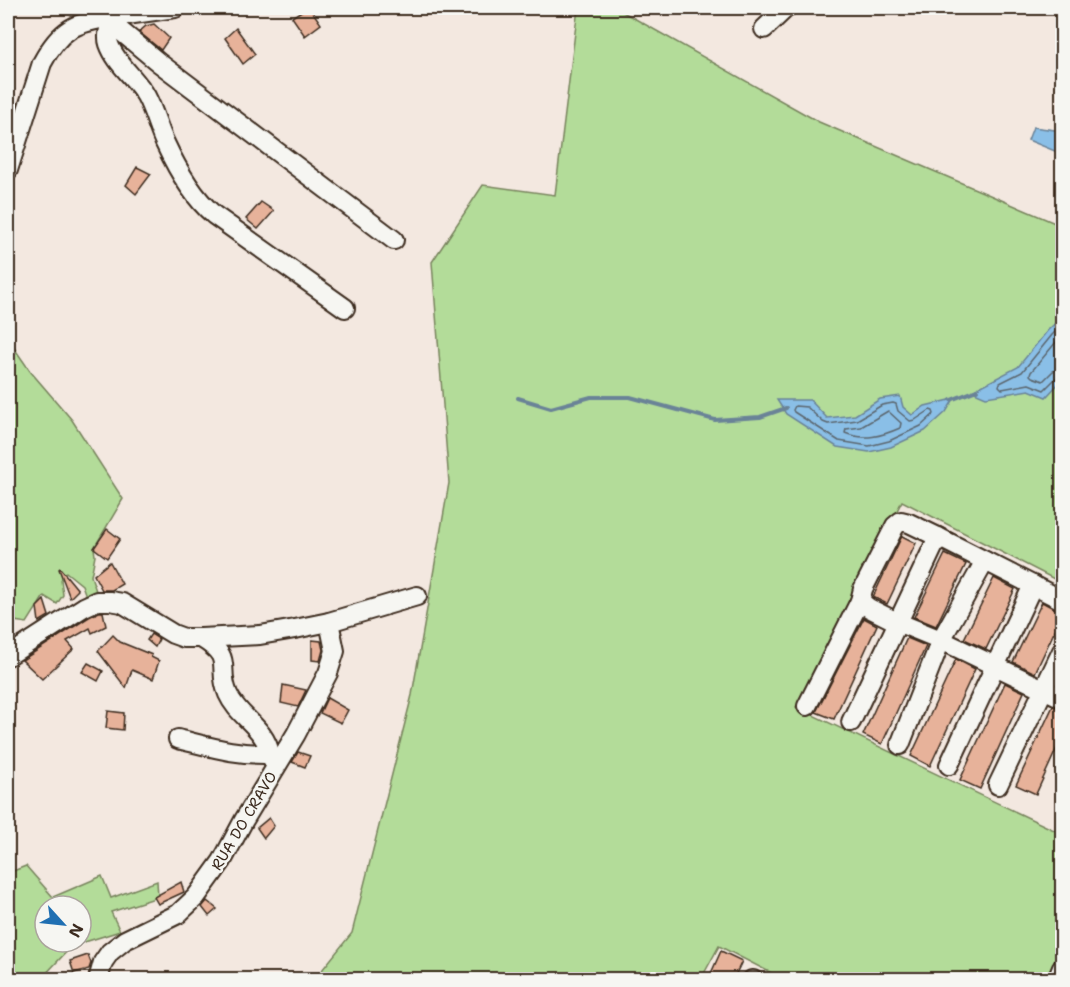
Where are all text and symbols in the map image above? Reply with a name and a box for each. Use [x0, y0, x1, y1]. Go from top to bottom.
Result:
street label: RUA DO CRAVO [207, 768, 281, 874]
north arrow [33, 894, 93, 954]
text: N [64, 920, 88, 941]

